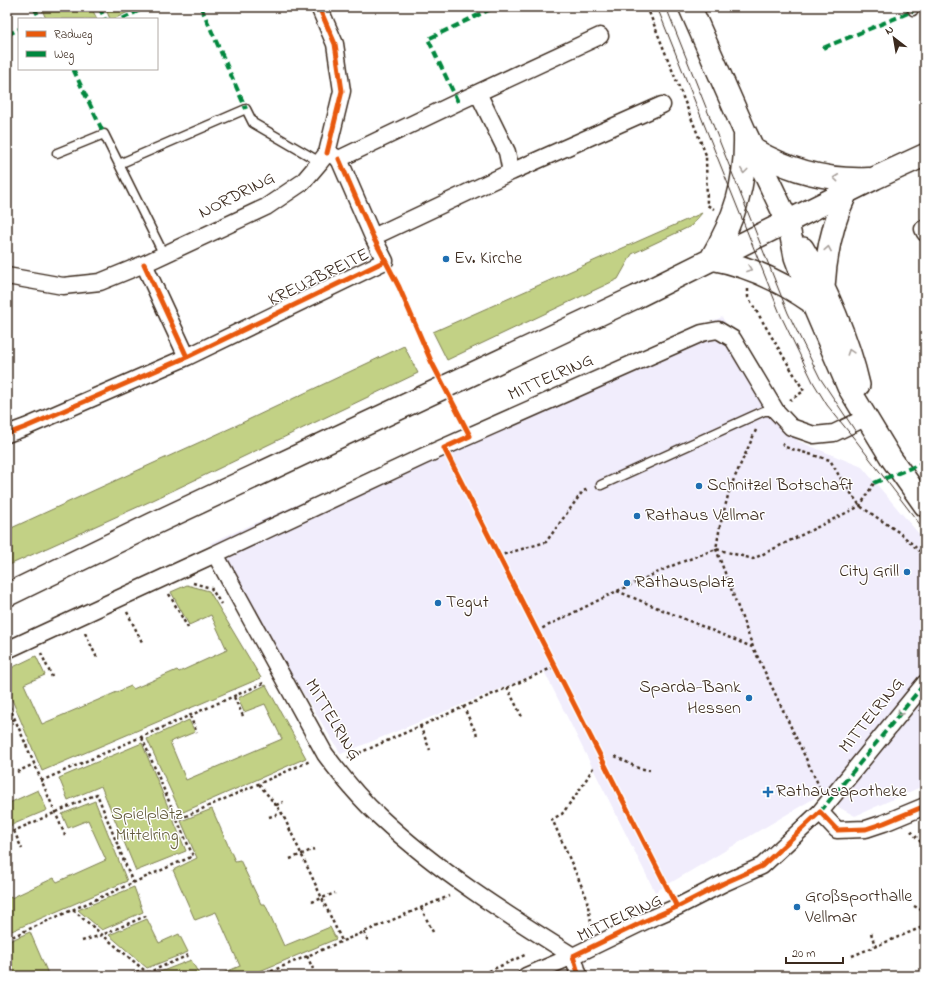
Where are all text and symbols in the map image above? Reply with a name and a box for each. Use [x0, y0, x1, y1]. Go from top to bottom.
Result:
legend [18, 18, 158, 70]
north arrow [874, 18, 914, 58]
text: N [882, 22, 897, 39]
text: Radweg [54, 26, 93, 45]
text: Weg [54, 46, 74, 65]
street label: NORDRING [194, 166, 280, 226]
one-way arrow [740, 168, 749, 174]
one-way arrow [833, 174, 839, 183]
street label: KREUZBREITE [264, 242, 374, 314]
place label: Ev. Kirche [454, 246, 523, 272]
one-way arrow [823, 246, 832, 252]
marker: Ev. Kirche [441, 254, 451, 264]
one-way arrow [745, 264, 752, 273]
street label: MITTELRING [504, 348, 598, 408]
one-way arrow [846, 349, 854, 356]
place label: Schnitzel Botschaft [707, 473, 853, 499]
marker: Schnitzel Botschaft [694, 481, 704, 491]
place label: Rathaus Vellmar [645, 503, 765, 529]
marker: Rathaus Vellmar [632, 511, 642, 521]
place label: City Grill [839, 559, 899, 585]
marker: City Grill [902, 567, 912, 577]
place label: Rathausplatz [635, 570, 734, 596]
marker: Rathausplatz [622, 578, 632, 588]
place label: Tegut [446, 590, 489, 617]
marker: Tegut [433, 598, 443, 608]
street label: MITTELRING [833, 672, 911, 760]
street label: MITTELRING [297, 674, 367, 766]
place label: Sparda-Bank Hessen [639, 675, 741, 722]
marker: Sparda-Bank Hessen [744, 693, 754, 703]
one-way arrow [898, 708, 905, 715]
place label: Rathausapotheke [776, 779, 908, 805]
marker: Rathausapotheke [763, 787, 773, 797]
park label: Spielplatz Mittelring [111, 802, 183, 850]
place label: Großsporthalle Vellmar [804, 884, 913, 931]
street label: MITTELRING [573, 888, 667, 950]
marker: Großsporthalle Vellmar [792, 902, 802, 912]
scale bar [786, 939, 843, 965]
text: 20 m [792, 945, 815, 963]

